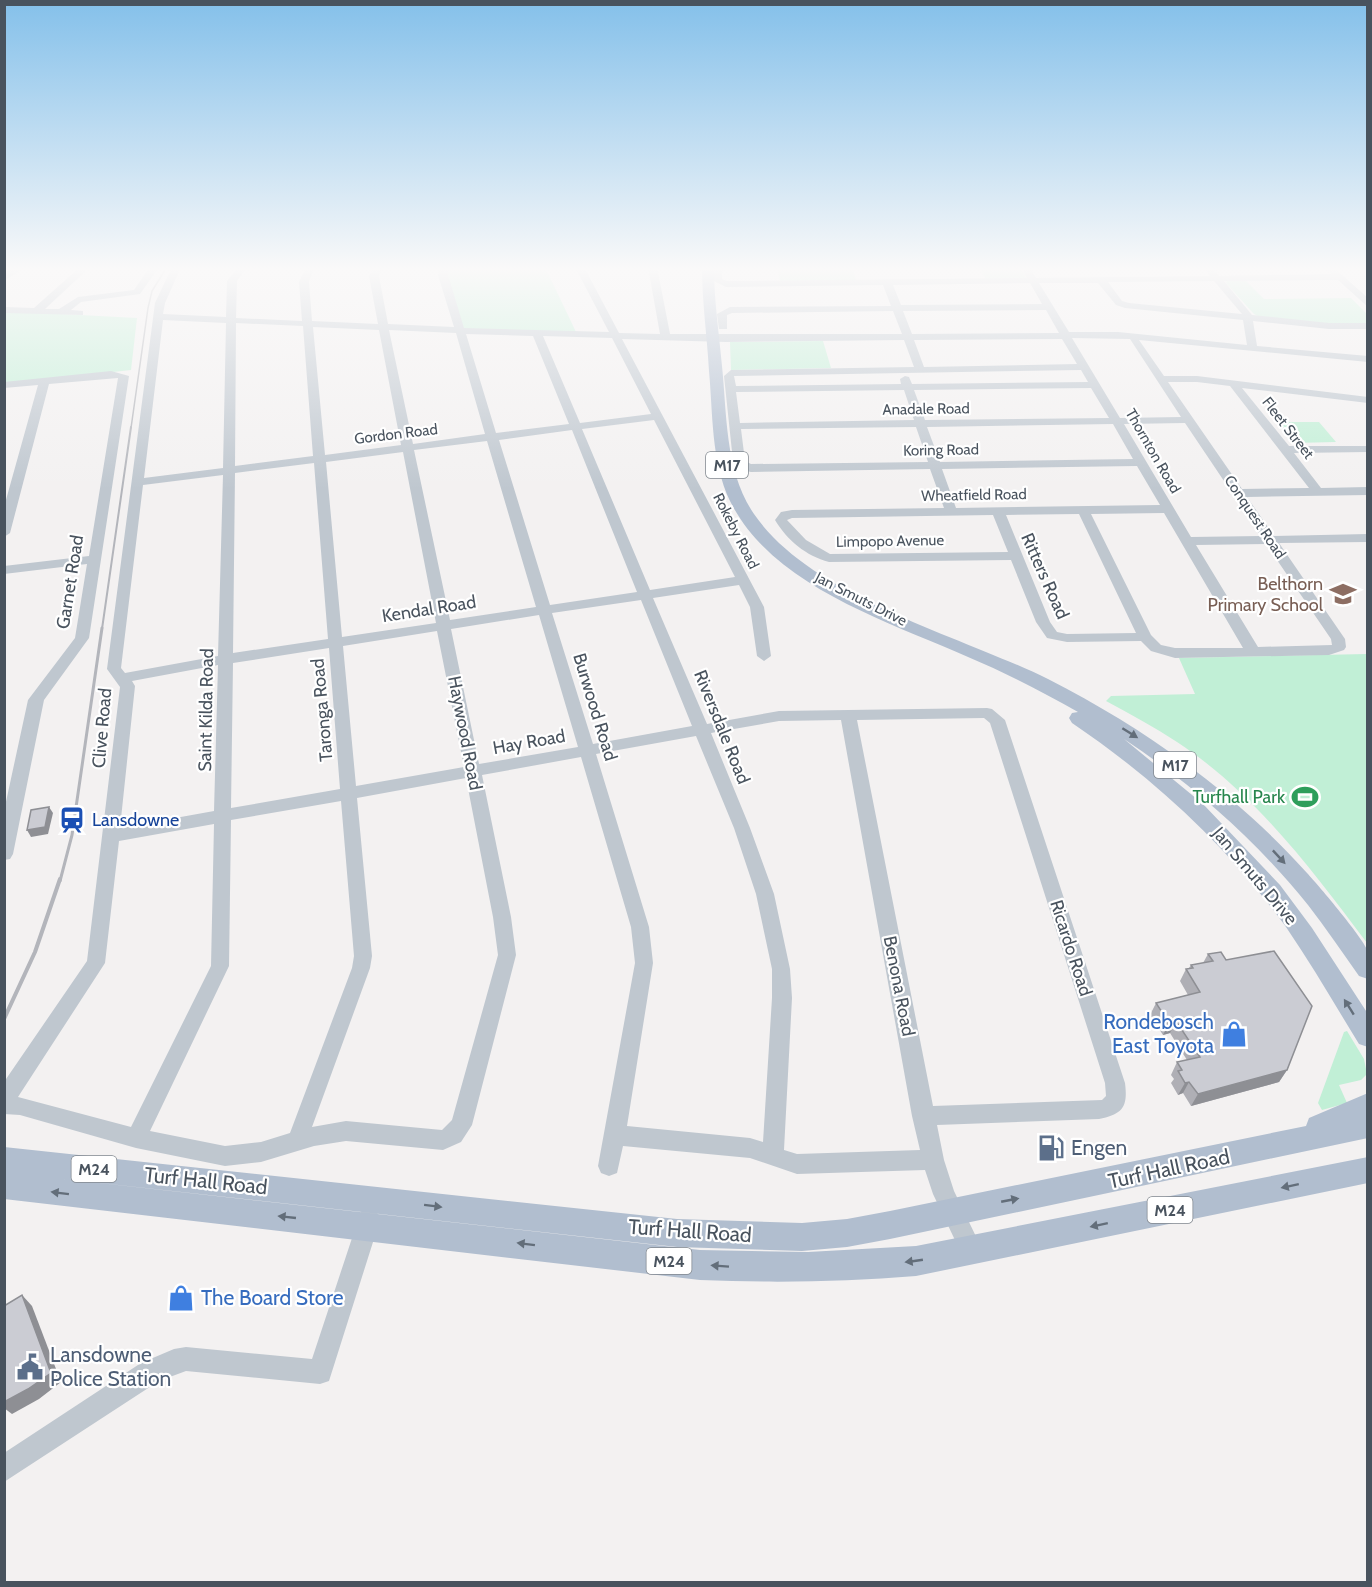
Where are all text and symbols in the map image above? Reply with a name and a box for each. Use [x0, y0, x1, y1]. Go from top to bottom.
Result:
street label: Fleet Street [1258, 393, 1318, 463]
street label: Anadale Road [882, 399, 970, 419]
street label: Thornton Road [1121, 405, 1185, 497]
street label: Gordon Road [353, 420, 439, 448]
street label: Koring Road [903, 440, 979, 460]
road number: M17 [706, 452, 748, 478]
street label: Conquest Road [1220, 472, 1290, 562]
street label: Wheatfield Road [921, 485, 1027, 505]
street label: Rokeby Road [709, 490, 763, 572]
street label: Ritters Road [1016, 529, 1074, 623]
street label: Limpopo Avenue [836, 531, 944, 551]
street label: Garnet Road [52, 533, 88, 631]
street label: Jan Smuts Drive [811, 568, 910, 630]
place label: Belthorn Primary School [1208, 573, 1324, 616]
school or university icon: Belthorn Primary School [1328, 579, 1358, 609]
street label: Kendal Road [380, 591, 478, 627]
street label: Saint Kilda Road [194, 648, 218, 772]
street label: Burwood Road [568, 650, 622, 764]
street label: Taronga Road [307, 658, 337, 762]
street label: Riversdale Road [689, 667, 755, 787]
street label: Haywood Road [443, 674, 487, 792]
street label: Clive Road [88, 687, 116, 769]
street label: Hay Road [491, 725, 567, 759]
one-way arrow [1122, 728, 1138, 739]
road number: M17 [1154, 752, 1196, 778]
sports icon: Turfhall Park [1290, 782, 1320, 812]
place label: Turfhall Park [1193, 786, 1286, 808]
station icon: Lansdowne [57, 805, 87, 835]
place label: Lansdowne [92, 809, 179, 831]
street label: Jan Smuts Drive [1207, 822, 1302, 929]
one-way arrow [1272, 850, 1286, 864]
street label: Ricardo Road [1045, 897, 1097, 999]
street label: Benona Road [878, 934, 920, 1038]
one-way arrow [1344, 999, 1355, 1016]
place label: Rondebosch East Toyota [1103, 1009, 1214, 1058]
shop icon: Rondebosch East Toyota [1219, 1019, 1249, 1049]
fuel station icon: Engen [1036, 1133, 1066, 1163]
place label: Engen [1071, 1135, 1127, 1160]
street label: Turf Hall Road [1106, 1143, 1232, 1194]
road number: M24 [72, 1156, 116, 1182]
street label: Turf Hall Road [143, 1162, 269, 1199]
one-way arrow [1280, 1182, 1299, 1191]
one-way arrow [50, 1188, 69, 1197]
one-way arrow [1001, 1195, 1020, 1204]
road number: M24 [1148, 1197, 1192, 1223]
one-way arrow [424, 1202, 443, 1211]
one-way arrow [278, 1212, 297, 1222]
street label: Turf Hall Road [628, 1214, 753, 1247]
one-way arrow [1089, 1221, 1108, 1230]
one-way arrow [516, 1239, 535, 1248]
road number: M24 [646, 1248, 692, 1274]
one-way arrow [905, 1256, 924, 1265]
one-way arrow [710, 1261, 729, 1271]
shop icon: The Board Store [166, 1283, 196, 1313]
place label: The Board Store [201, 1285, 344, 1310]
place label: Lansdowne Police Station [50, 1342, 171, 1391]
public building icon: Lansdowne Police Station [15, 1352, 45, 1382]

